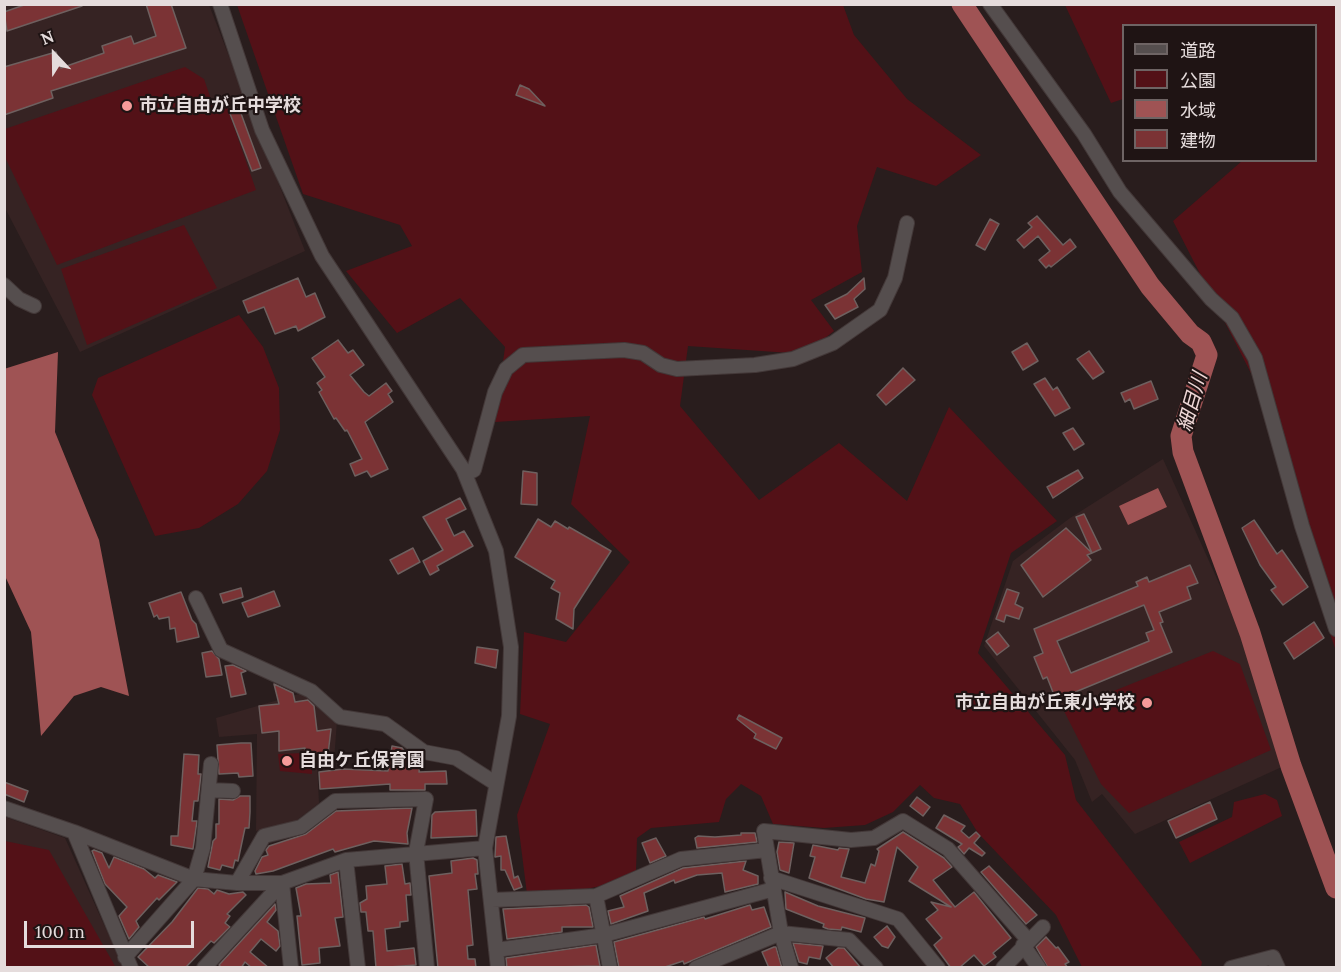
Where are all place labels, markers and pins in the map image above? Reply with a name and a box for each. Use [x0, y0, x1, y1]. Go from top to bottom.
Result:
place label: 市立自由が丘中学校 [139, 95, 301, 117]
marker: 市立自由が丘中学校 [120, 99, 134, 113]
place label: 市立自由が丘東小学校 [955, 692, 1135, 714]
marker: 市立自由が丘東小学校 [1140, 696, 1154, 710]
place label: 自由ケ丘保育園 [299, 750, 425, 772]
marker: 自由ケ丘保育園 [280, 754, 294, 768]

